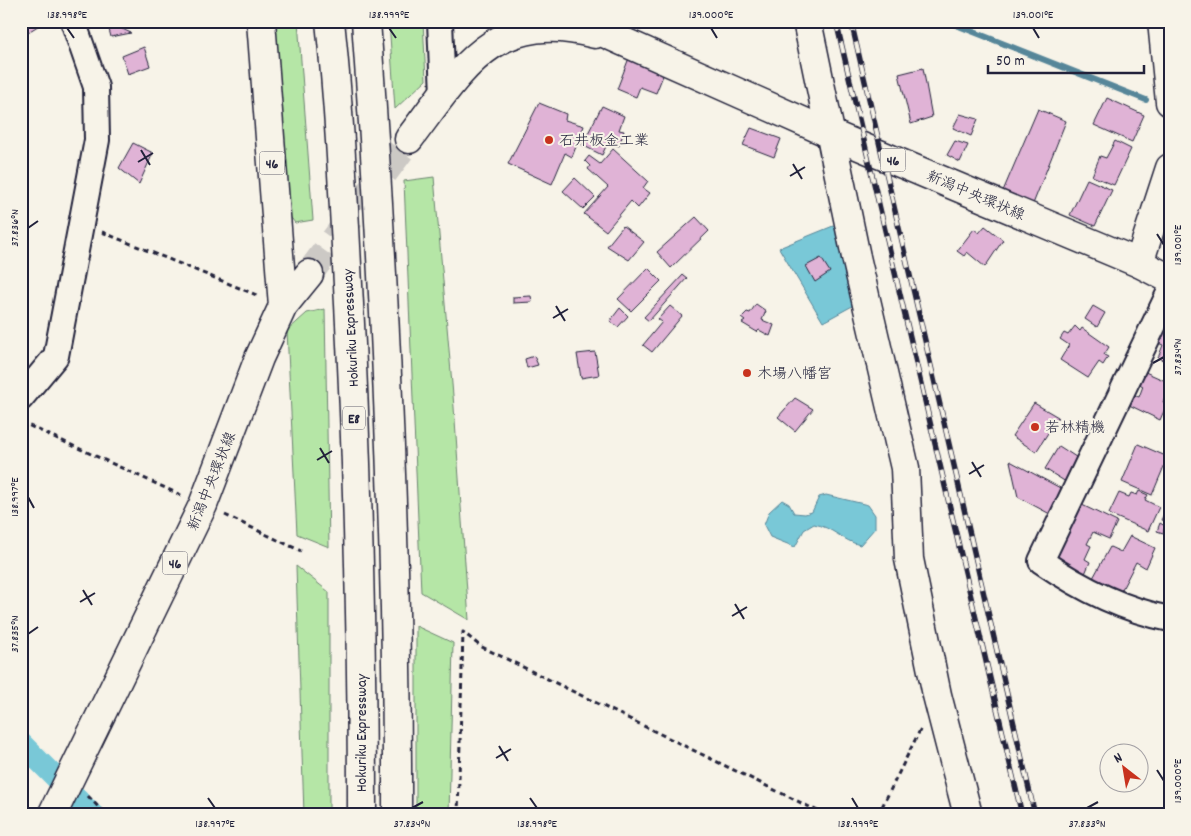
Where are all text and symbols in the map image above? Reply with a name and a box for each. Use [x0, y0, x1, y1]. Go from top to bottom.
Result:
text: 138.998°E [47, 7, 87, 24]
text: 138.999°E [369, 7, 410, 24]
text: 139.000°E [689, 7, 734, 24]
text: 139.001°E [1013, 7, 1054, 24]
scale bar [988, 42, 1145, 74]
text: 50 m [996, 51, 1025, 73]
place label: 石井板金工業 [559, 131, 649, 153]
marker: 石井板金工業 [543, 134, 555, 146]
road number: 46 [880, 148, 906, 172]
road number: 46 [260, 152, 284, 174]
street label: 新潟中央環状線 [923, 166, 1028, 227]
text: 37.836°N [7, 209, 24, 247]
text: 139.001°E [1170, 224, 1187, 265]
street label: Hokuriku Expressway [338, 267, 366, 387]
text: 37.834°N [1170, 339, 1187, 375]
place label: 木場八幡宮 [757, 364, 832, 386]
marker: 木場八幡宮 [741, 367, 753, 379]
road number: E8 [343, 406, 365, 429]
place label: 若林精機 [1045, 418, 1105, 440]
marker: 若林精機 [1029, 421, 1041, 433]
street label: 新潟中央環状線 [183, 429, 243, 535]
text: 138.997°E [7, 477, 24, 517]
road number: 46 [162, 552, 188, 574]
text: 37.835°N [7, 615, 24, 653]
street label: Hokuriku Expressway [352, 673, 374, 792]
north arrow [1098, 744, 1148, 794]
text: N [1110, 748, 1127, 769]
text: 139.000°E [1170, 758, 1187, 803]
text: 138.997°E [195, 816, 235, 833]
text: 37.834°N [394, 816, 430, 833]
text: 138.998°E [517, 816, 557, 833]
text: 138.999°E [838, 816, 879, 833]
text: 37.833°N [1068, 816, 1106, 833]

